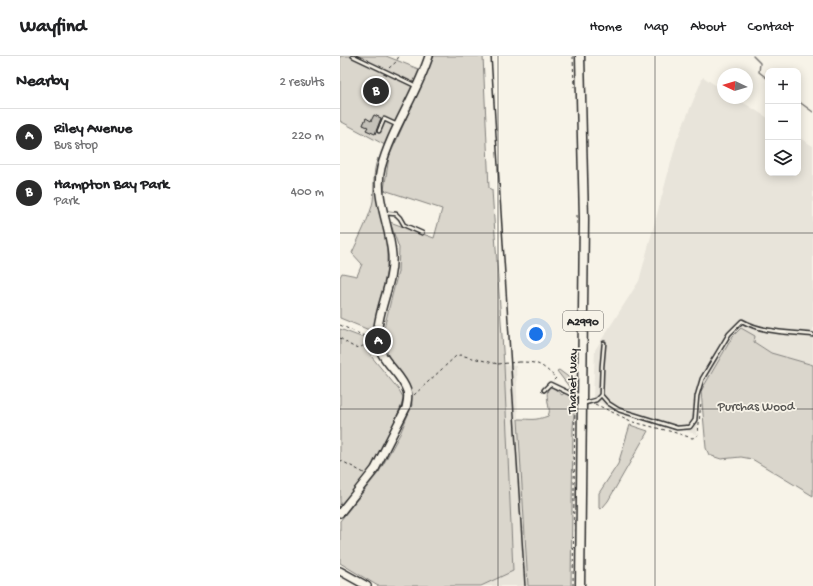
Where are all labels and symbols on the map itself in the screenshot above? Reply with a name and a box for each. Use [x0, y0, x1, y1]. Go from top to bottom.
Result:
north arrow [717, 68, 753, 104]
pin: B [363, 76, 389, 106]
road number: A2990 [563, 311, 603, 331]
your location [526, 324, 546, 344]
pin: A [365, 326, 391, 356]
street label: Thanet Way [565, 348, 582, 415]
park label: Purchas Wood [717, 400, 796, 415]

